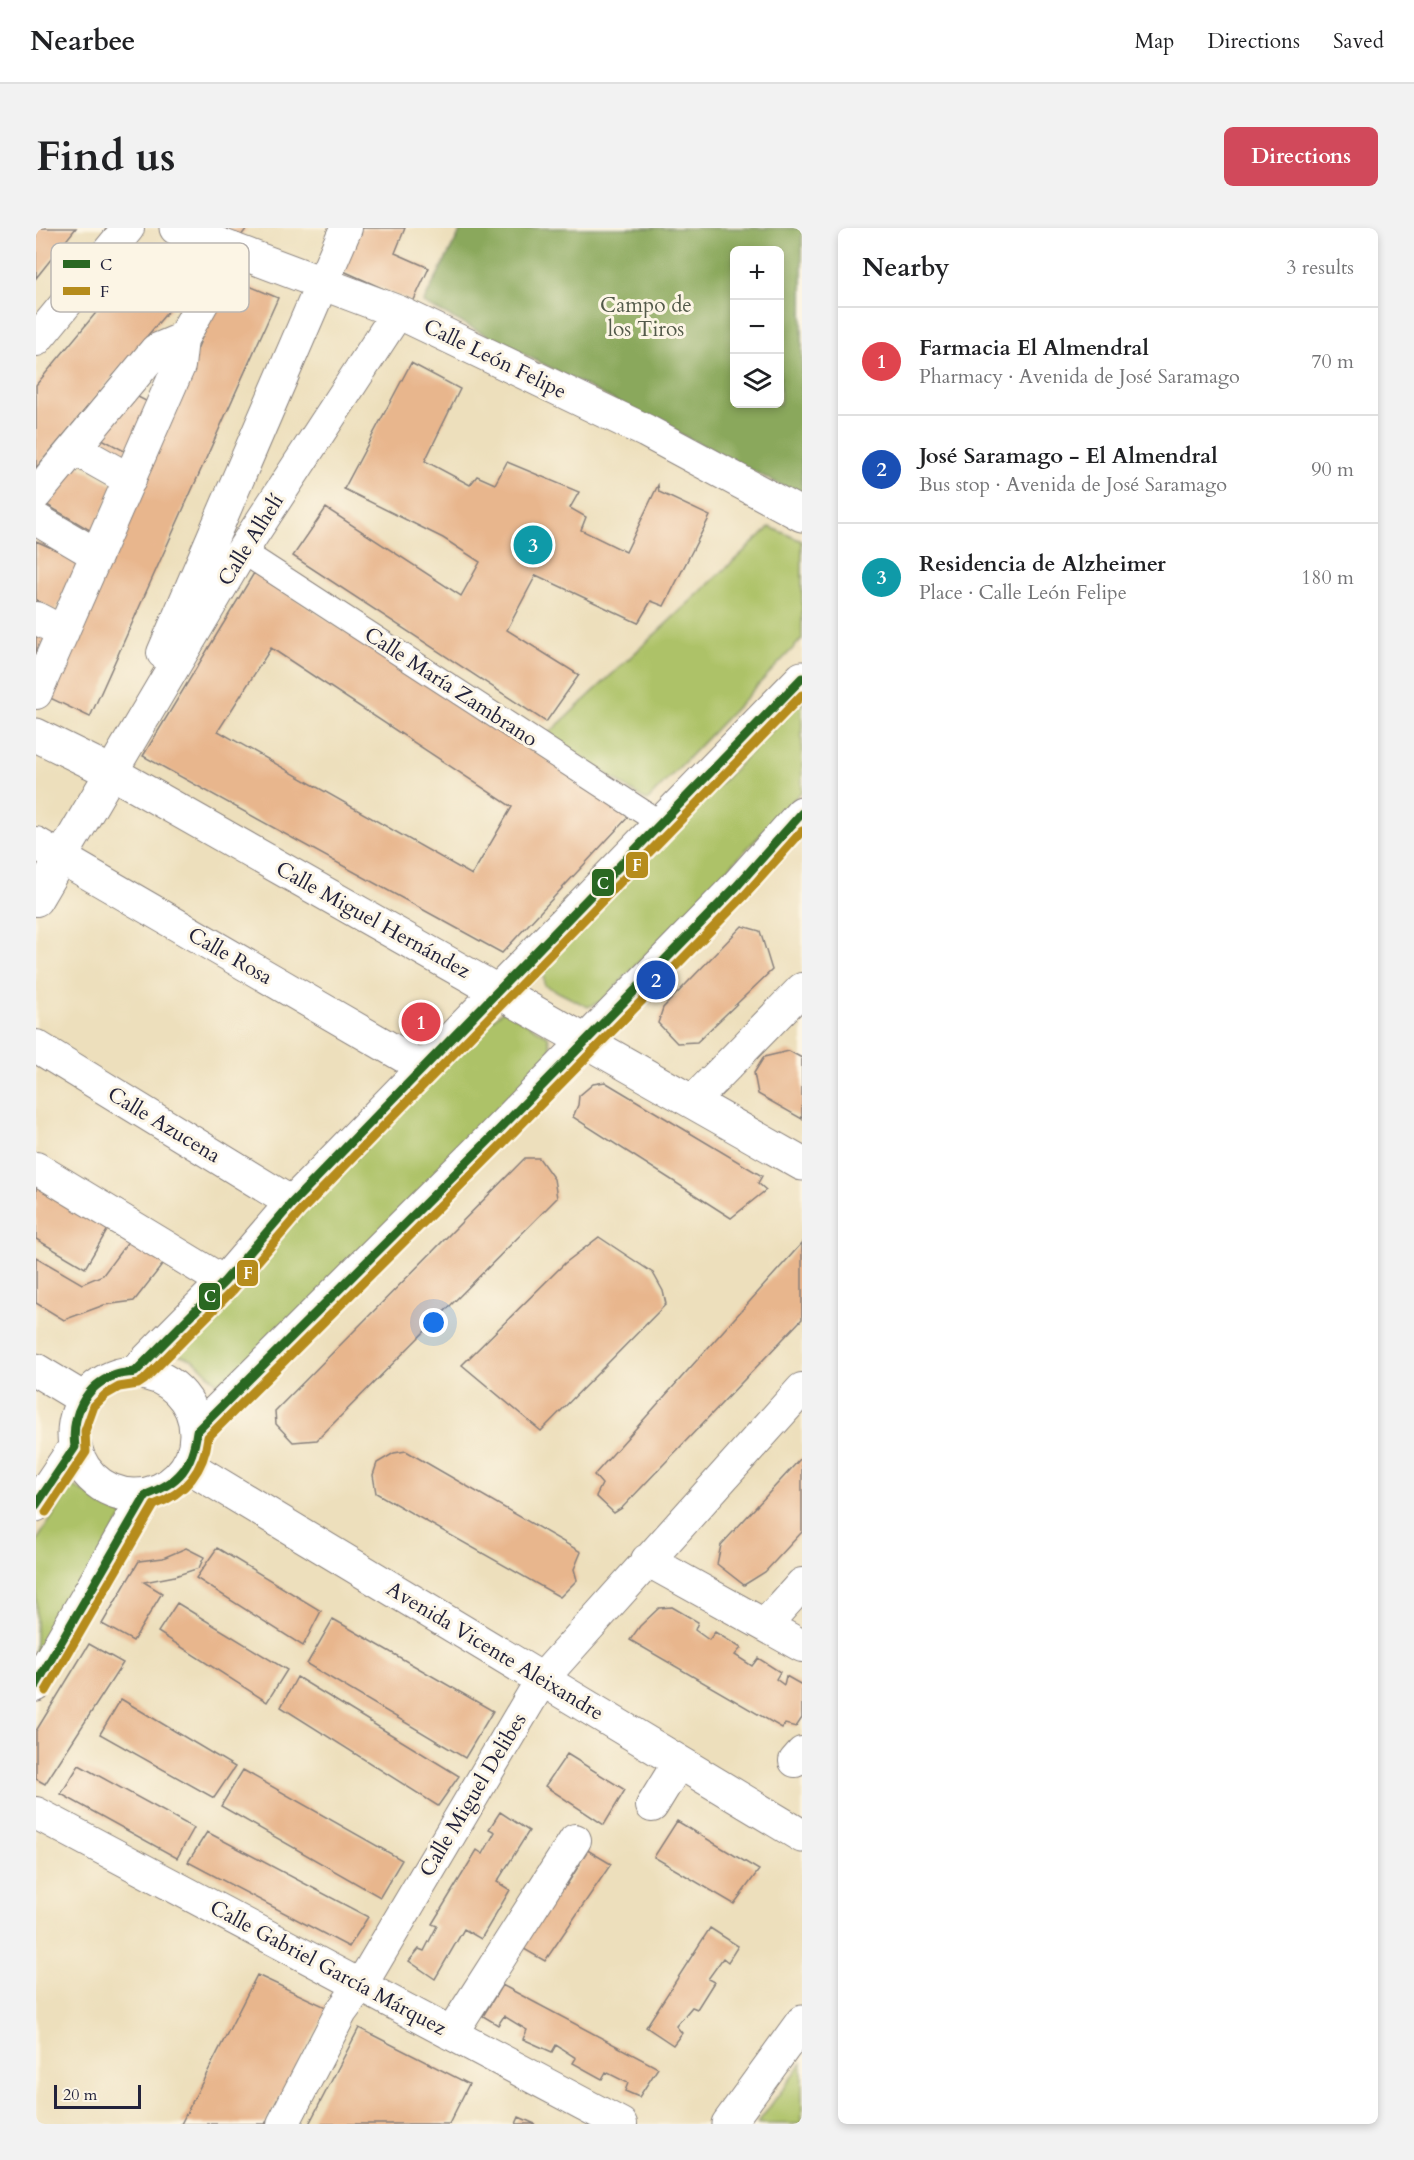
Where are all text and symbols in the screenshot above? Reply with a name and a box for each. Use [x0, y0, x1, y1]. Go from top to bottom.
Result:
text: Nearbee [30, 22, 135, 60]
text: Map [1134, 27, 1174, 56]
text: Directions [1207, 27, 1300, 56]
text: Saved [1333, 27, 1384, 56]
button: Directions [1224, 127, 1378, 186]
text: Find us [36, 128, 176, 185]
legend [51, 243, 249, 312]
map controls [730, 246, 784, 408]
button: + [730, 246, 784, 300]
text: Nearby [862, 250, 950, 285]
text: C [100, 254, 112, 276]
text: 3 results [1286, 254, 1354, 281]
text: F [100, 281, 109, 303]
park label: Campo de los Tiros [600, 291, 692, 344]
button: − [730, 300, 784, 354]
street label: Calle León Felipe [419, 312, 571, 406]
text: Farmacia El Almendral [919, 333, 1149, 363]
text: 1 [876, 348, 887, 375]
text: 70 m [1311, 348, 1354, 375]
button: layers [730, 354, 784, 408]
text: Pharmacy · Avenida de José Saramago [919, 363, 1240, 390]
text: José Saramago - El Almendral [919, 441, 1218, 471]
text: 2 [876, 456, 887, 483]
text: 90 m [1311, 456, 1354, 483]
text: Bus stop · Avenida de José Saramago [919, 471, 1227, 498]
street label: Calle Alhelí [211, 488, 291, 592]
pin: 3 [514, 522, 552, 568]
text: Residencia de Alzheimer [919, 549, 1166, 579]
text: 3 [876, 564, 887, 591]
text: 180 m [1301, 564, 1354, 591]
text: Place · Calle León Felipe [919, 579, 1127, 606]
street label: Calle María Zambrano [359, 620, 543, 754]
line badge: F [625, 851, 649, 879]
street label: Calle Miguel Hernández [271, 854, 476, 986]
text: F [632, 855, 642, 877]
line badge: C [591, 868, 615, 897]
text: C [597, 873, 609, 895]
street label: Calle Rosa [182, 920, 278, 992]
pin: 2 [636, 958, 676, 1002]
pin: 1 [402, 1000, 440, 1044]
street label: Calle Azucena [102, 1080, 226, 1170]
line badge: F [236, 1259, 259, 1287]
text: F [243, 1263, 253, 1285]
line badge: C [198, 1282, 221, 1311]
text: C [204, 1286, 216, 1308]
your location [419, 1308, 448, 1337]
street label: Avenida Vicente Aleixandre [381, 1575, 609, 1727]
street label: Calle Miguel Delibes [413, 1708, 533, 1882]
street label: Calle Gabriel García Márquez [205, 1893, 452, 2043]
scale bar [54, 2082, 141, 2110]
text: 20 m [63, 2084, 97, 2106]

